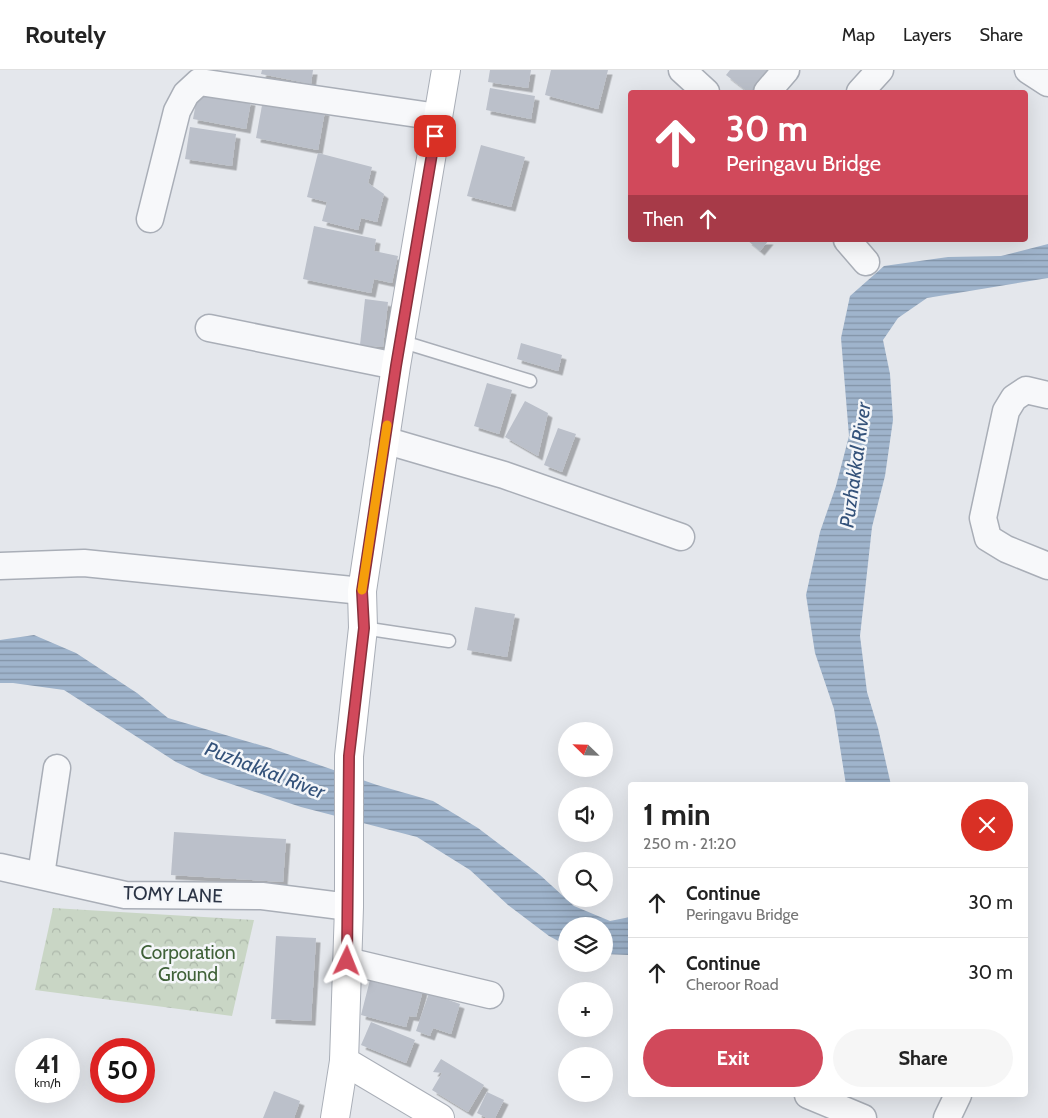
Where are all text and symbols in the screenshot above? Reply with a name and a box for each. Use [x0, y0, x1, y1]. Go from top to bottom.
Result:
text: Routely [25, 20, 106, 49]
text: Map [842, 24, 875, 46]
text: Layers [903, 24, 952, 46]
text: Share [980, 24, 1023, 46]
text: 30 m [726, 107, 808, 150]
icon: ahead [643, 110, 708, 175]
pin [414, 115, 456, 157]
icon: arrive [421, 122, 449, 150]
text: Peringavu Bridge [726, 150, 881, 177]
icon: ahead [694, 205, 722, 233]
text: Then [643, 208, 684, 231]
water label: Puzhakkal River [834, 400, 876, 529]
north arrow [558, 722, 612, 778]
map controls [558, 722, 613, 1102]
water label: Puzhakkal River [202, 736, 329, 804]
button: sound [558, 787, 613, 842]
text: 1 min [643, 796, 711, 833]
button: close [961, 799, 1013, 851]
text: 250 m · 21:20 [643, 834, 736, 853]
button: search [558, 852, 613, 907]
street label: TOMY LANE [123, 881, 223, 908]
text: Continue [686, 882, 760, 905]
icon: ahead [643, 889, 671, 917]
text: 30 m [969, 891, 1013, 914]
text: Peringavu Bridge [686, 905, 799, 924]
button: layers [558, 917, 613, 972]
position arrow [320, 934, 372, 986]
park label: Corporation Ground [140, 941, 236, 986]
text: Continue [686, 952, 760, 975]
icon: ahead [643, 959, 671, 987]
text: 30 m [969, 961, 1013, 984]
text: Cheroor Road [686, 975, 779, 994]
button: + [558, 982, 613, 1037]
button: Exit [643, 1029, 823, 1087]
button: Share [833, 1029, 1013, 1087]
speed limit sign: 50 [90, 1038, 155, 1103]
button: − [558, 1047, 613, 1102]
text: 41 [35, 1049, 60, 1079]
text: km/h [34, 1075, 61, 1090]

